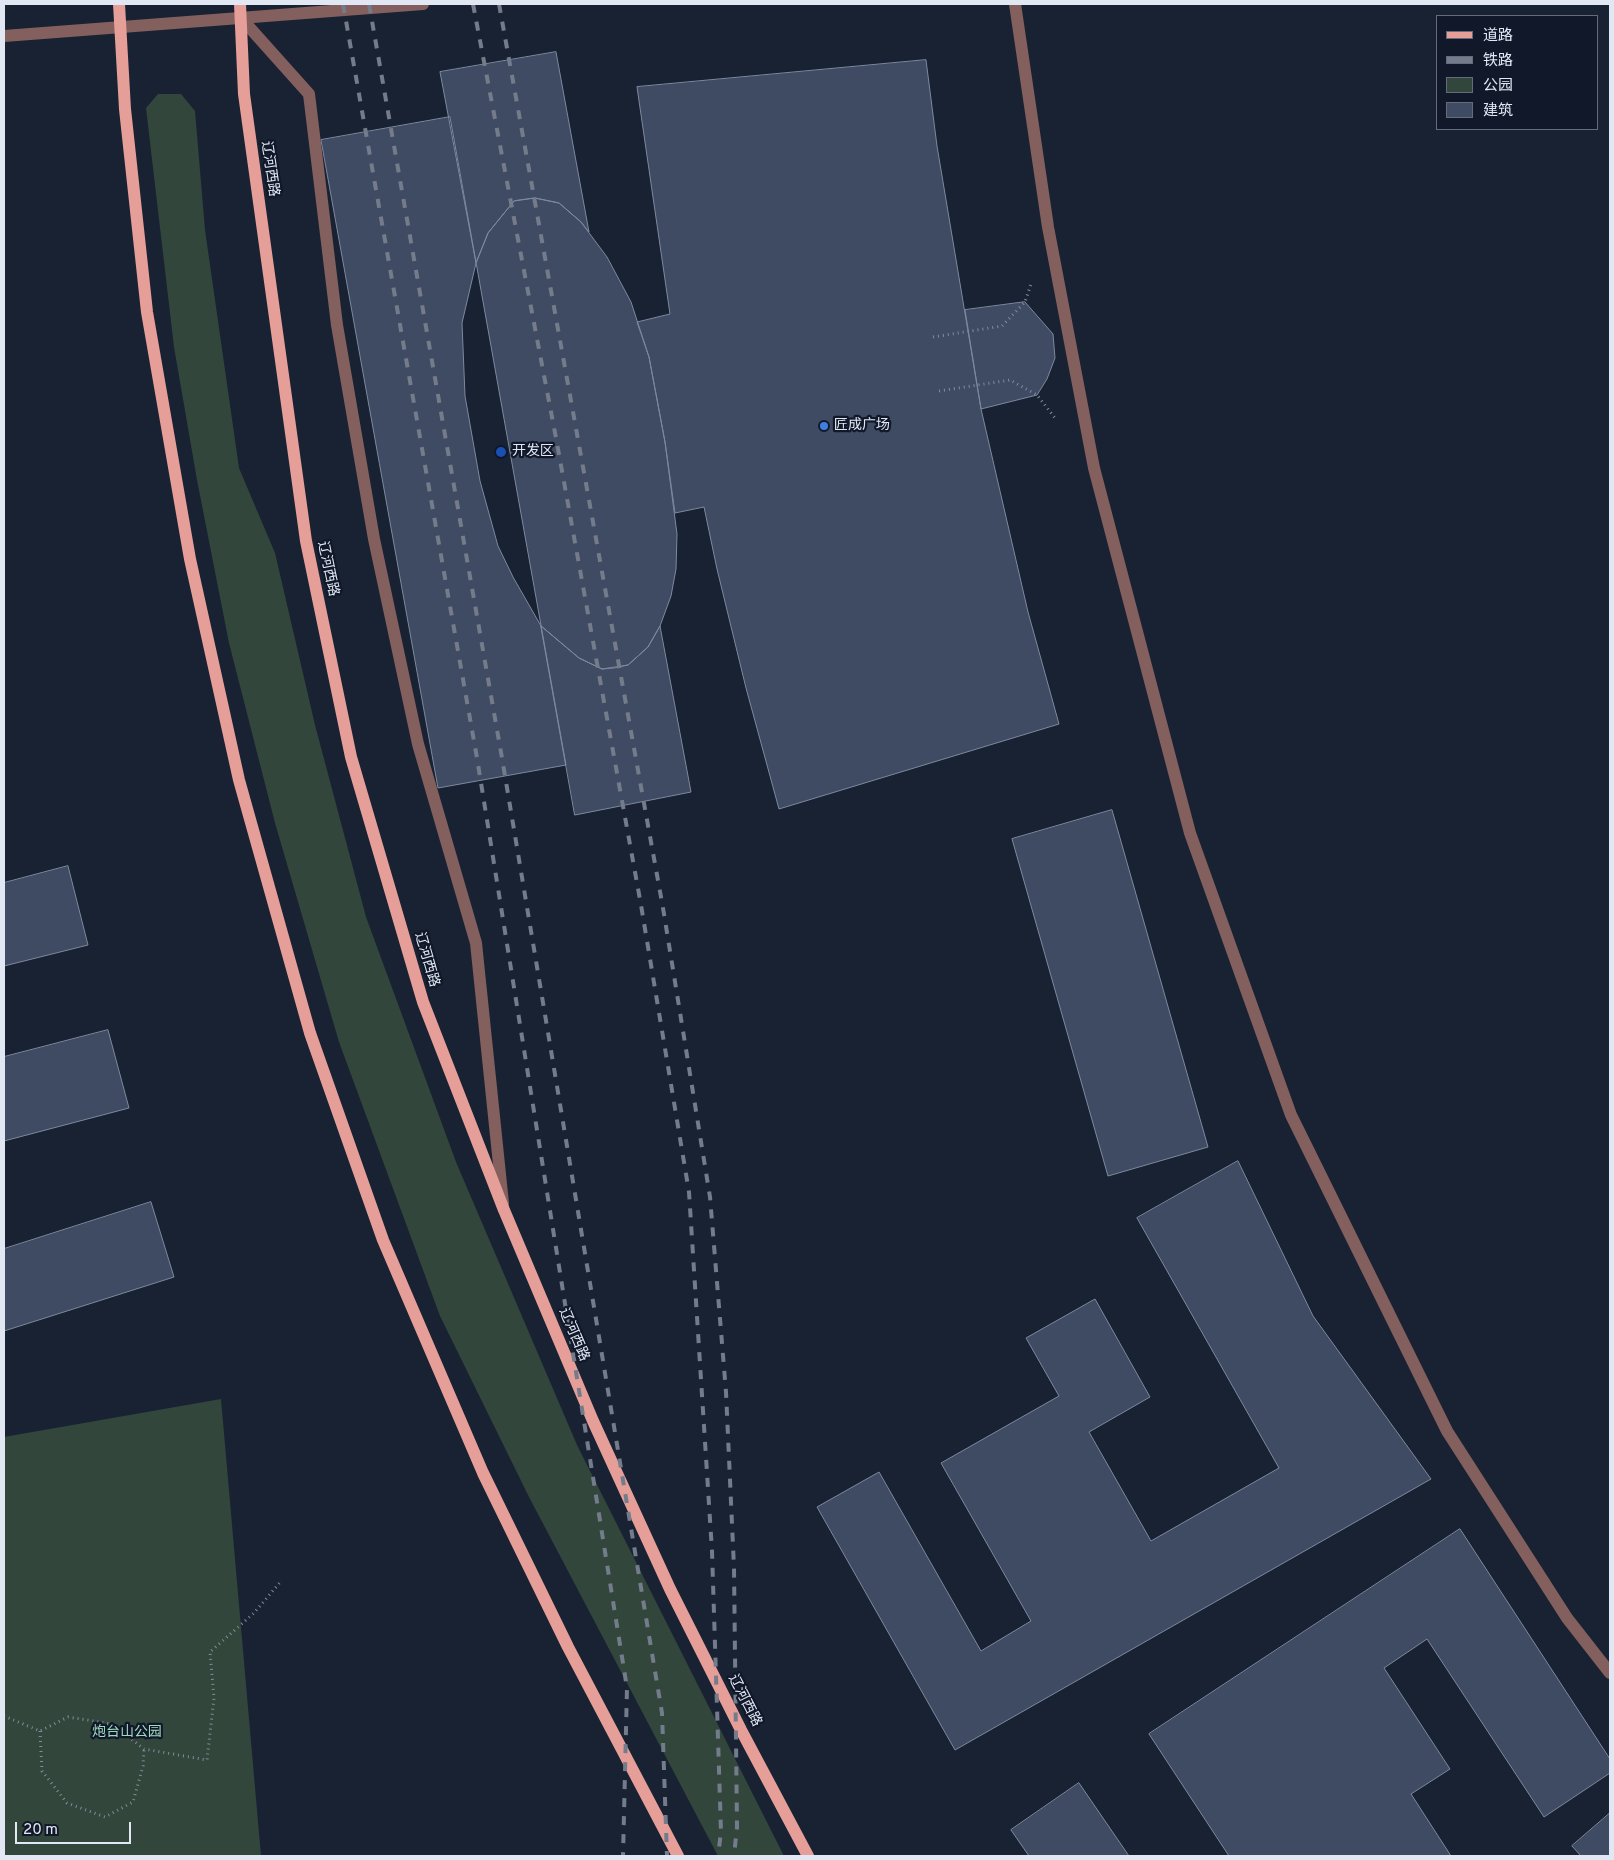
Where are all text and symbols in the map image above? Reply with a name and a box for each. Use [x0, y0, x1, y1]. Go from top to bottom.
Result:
legend [1436, 15, 1599, 130]
text: 道路 [1483, 27, 1513, 46]
text: 铁路 [1483, 52, 1513, 71]
text: 公园 [1483, 77, 1513, 96]
text: 建筑 [1483, 102, 1513, 121]
street label: 辽河西路 [257, 140, 281, 198]
place label: 匠成广场 [834, 418, 890, 434]
marker: 匠成广场 [818, 420, 830, 432]
place label: 开发区 [512, 444, 554, 460]
marker: 开发区 [494, 445, 508, 459]
street label: 辽河西路 [313, 540, 341, 598]
street label: 辽河西路 [410, 931, 442, 989]
street label: 辽河西路 [554, 1306, 592, 1364]
street label: 辽河西路 [724, 1672, 764, 1730]
park label: 炮台山公园 [92, 1725, 162, 1741]
scale bar [18, 1812, 134, 1844]
text: 20 m [23, 1821, 58, 1840]

